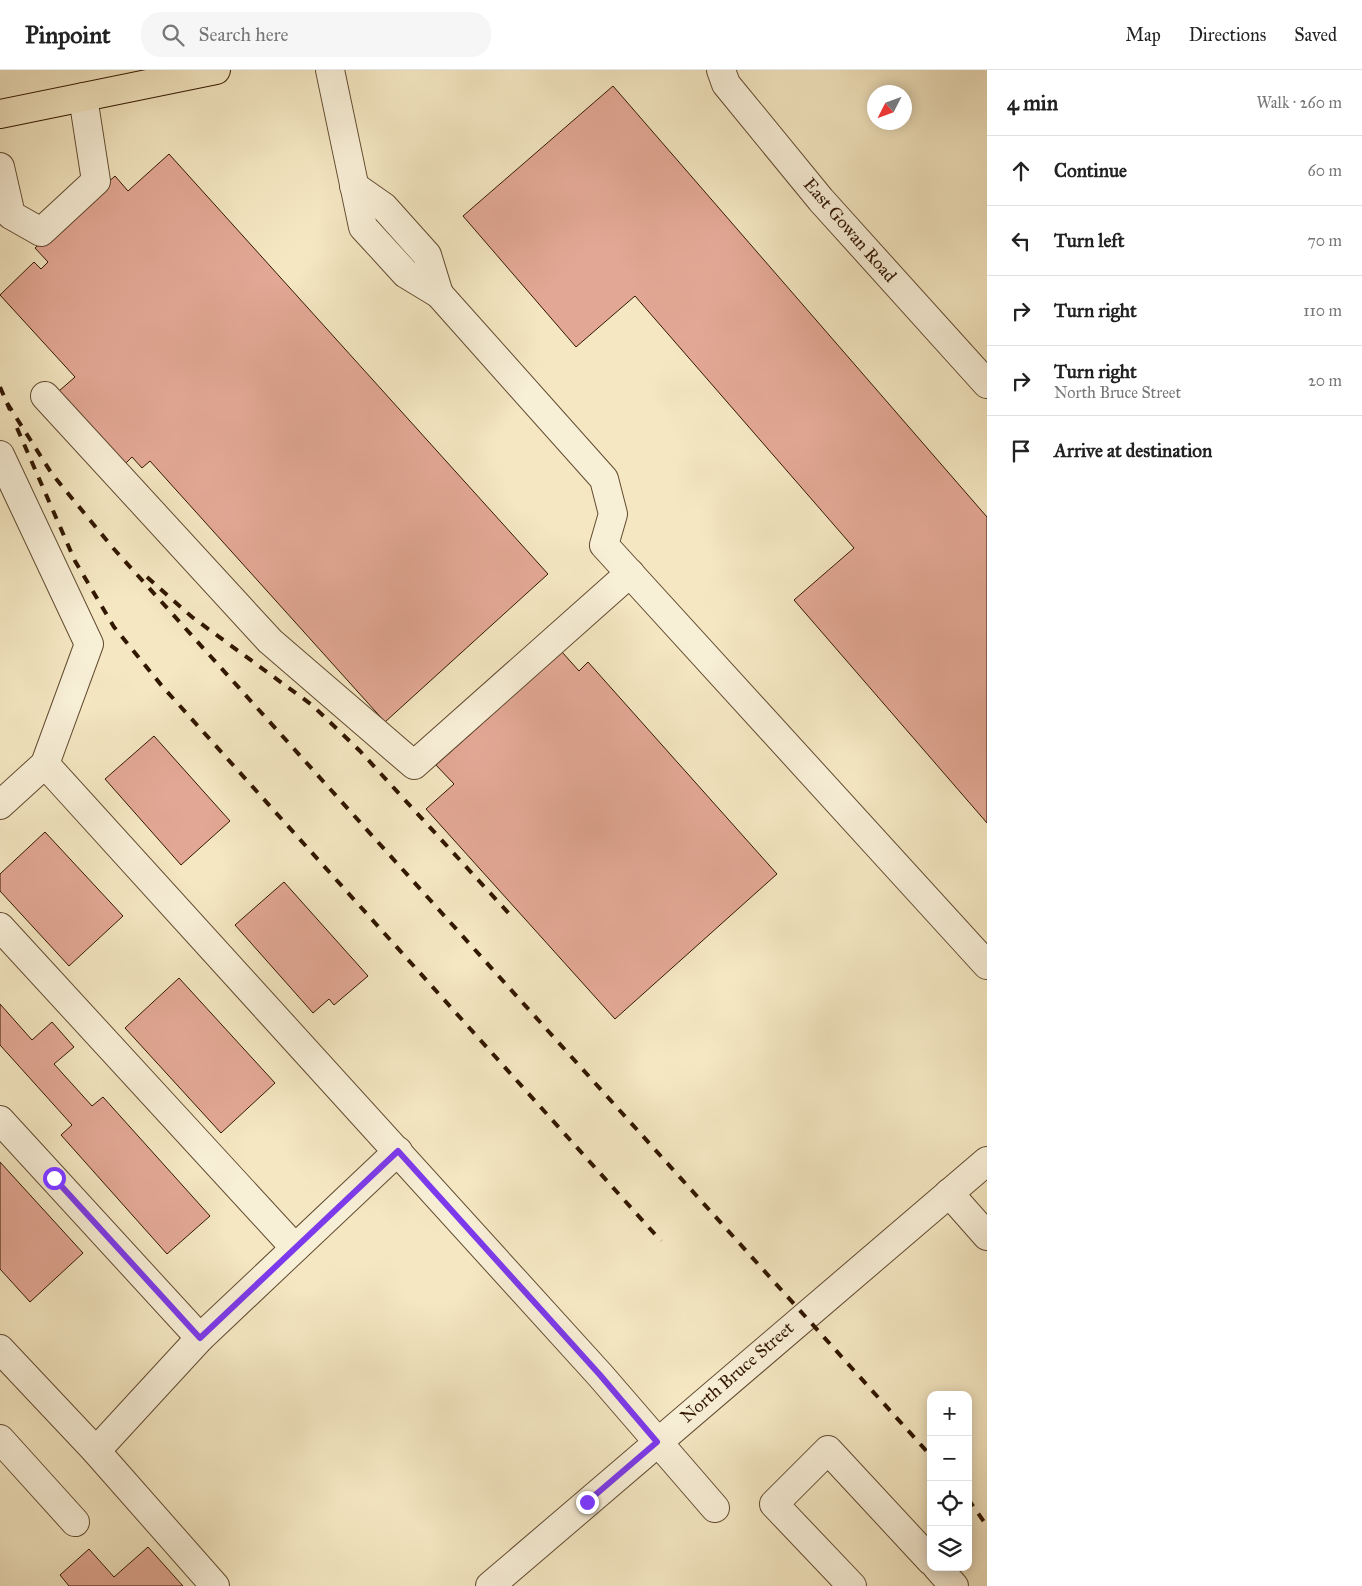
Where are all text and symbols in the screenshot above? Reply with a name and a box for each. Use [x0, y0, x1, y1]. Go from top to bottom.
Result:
search box [141, 12, 491, 57]
text: Pinpoint [25, 20, 111, 50]
icon: search [159, 21, 187, 49]
text: Search here [199, 23, 289, 46]
text: Map [1125, 24, 1161, 46]
text: Directions [1189, 24, 1266, 46]
text: Saved [1294, 24, 1337, 46]
north arrow [867, 85, 912, 130]
text: 4 min [1007, 90, 1058, 116]
text: Walk · 260 m [1256, 93, 1342, 112]
icon: ahead [1007, 157, 1035, 185]
text: Continue [1054, 159, 1127, 182]
text: 60 m [1308, 161, 1342, 180]
street label: East Gowan Road [799, 173, 901, 287]
icon: left [1007, 227, 1035, 255]
text: Turn left [1054, 229, 1124, 252]
text: 70 m [1307, 231, 1342, 250]
icon: right [1007, 297, 1035, 325]
text: Turn right [1054, 299, 1137, 322]
text: 110 m [1303, 301, 1342, 320]
text: Turn right [1054, 360, 1137, 383]
icon: right [1007, 367, 1035, 395]
text: 20 m [1308, 371, 1342, 390]
text: North Bruce Street [1054, 383, 1181, 402]
icon: arrive [1007, 437, 1035, 465]
text: Arrive at destination [1054, 439, 1212, 462]
route start [43, 1167, 66, 1190]
street label: North Bruce Street [676, 1316, 799, 1427]
map controls [927, 1391, 972, 1571]
button: + [927, 1391, 972, 1436]
button: − [927, 1436, 972, 1481]
button: locate [927, 1481, 972, 1526]
route end [576, 1491, 599, 1514]
button: layers [927, 1526, 972, 1571]

